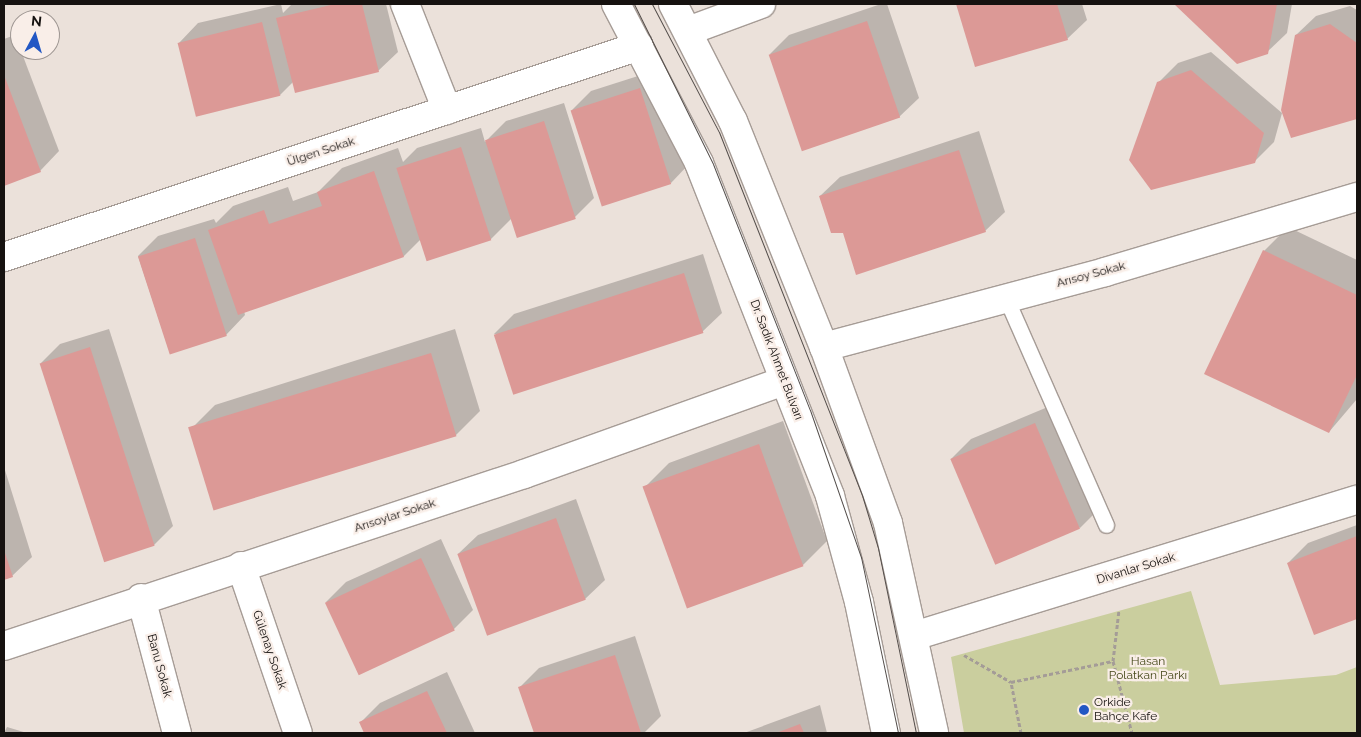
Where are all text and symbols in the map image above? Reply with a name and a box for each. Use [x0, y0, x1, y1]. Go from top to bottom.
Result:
north arrow [10, 10, 60, 60]
text: N [30, 13, 43, 30]
street label: Ülgen Sokak [285, 134, 357, 170]
street label: Arısoy Sokak [1055, 259, 1127, 291]
street label: Dr. Sadık Ahmet Bulvarı [746, 298, 806, 422]
street label: Arısoylar Sokak [352, 496, 438, 536]
street label: Divanlar Sokak [1095, 550, 1177, 588]
street label: Gülenay Sokak [249, 609, 289, 691]
street label: Banu Sokak [144, 633, 174, 699]
park label: Hasan Polatkan Parkı [1109, 655, 1187, 683]
place label: Orkide Bahçe Kafe [1094, 696, 1157, 724]
marker: Orkide Bahçe Kafe [1078, 704, 1090, 716]

